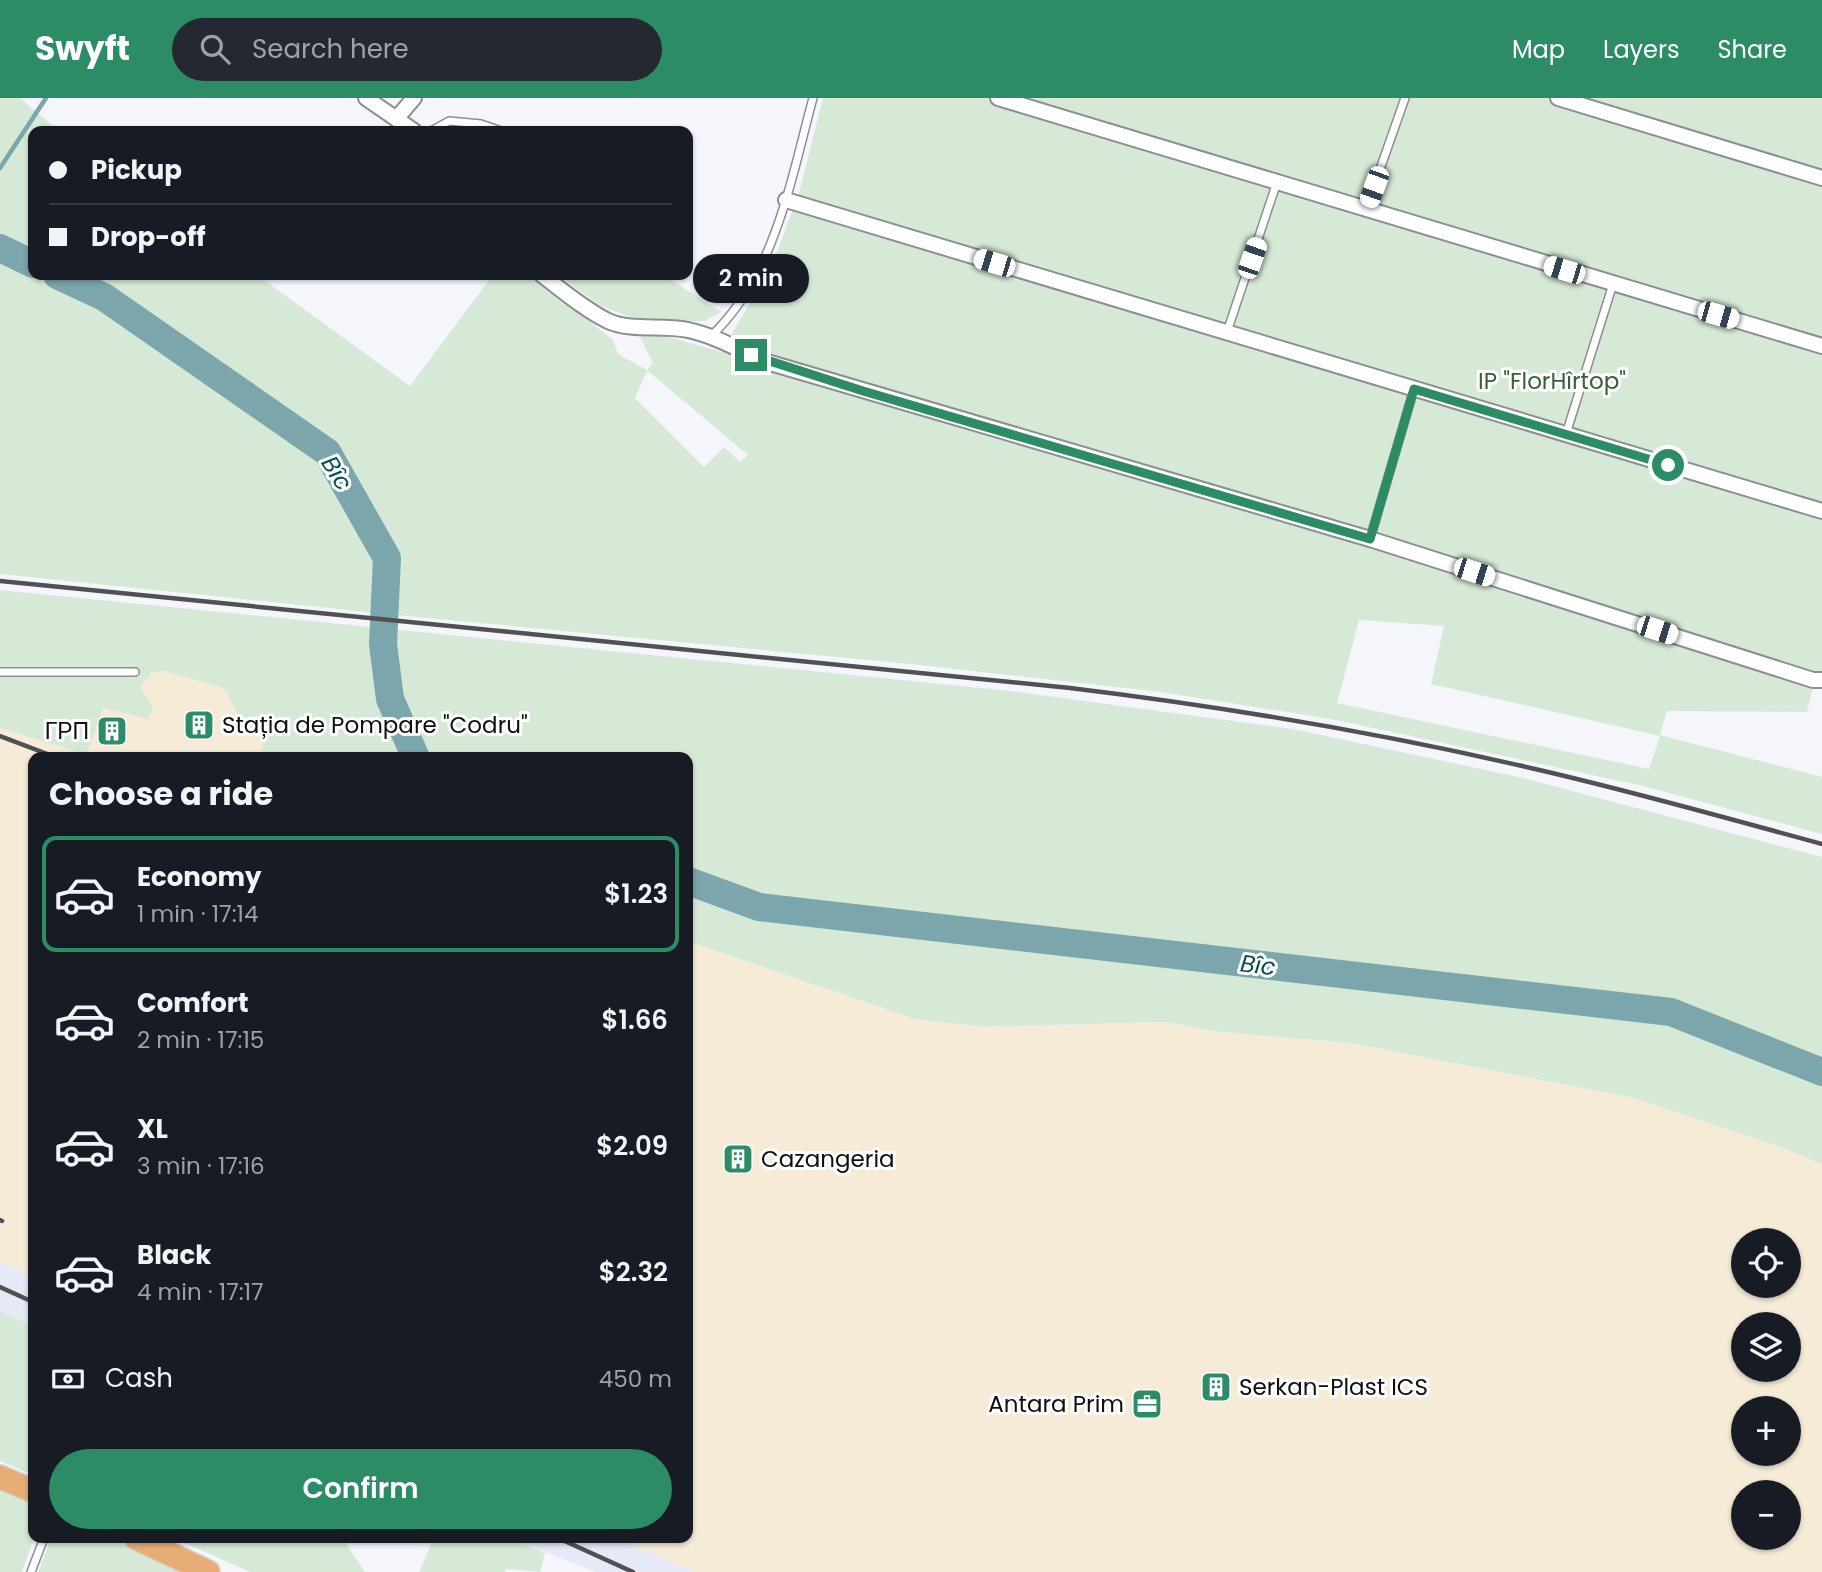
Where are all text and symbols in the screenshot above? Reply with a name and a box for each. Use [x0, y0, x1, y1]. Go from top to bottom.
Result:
search box [172, 18, 662, 81]
text: Swyft [35, 25, 130, 72]
icon: search [196, 30, 234, 68]
text: Search here [252, 31, 409, 67]
text: Map [1512, 33, 1565, 66]
text: Layers [1603, 33, 1679, 66]
text: Share [1717, 33, 1787, 66]
text: Pickup [91, 152, 182, 188]
car [1357, 164, 1392, 210]
text: Drop-off [91, 219, 206, 255]
car [1236, 235, 1269, 281]
car [971, 247, 1018, 279]
callout: 2 min [693, 254, 809, 302]
car [1541, 254, 1588, 286]
text: 2 min [719, 262, 783, 294]
car [1695, 299, 1742, 331]
route end [735, 339, 767, 371]
park label: IP "FlorHîrtop" [1478, 365, 1626, 397]
water label: Bîc [314, 449, 360, 497]
route start [1652, 449, 1684, 481]
car [1451, 556, 1498, 588]
car [1634, 614, 1681, 646]
building icon: Stația de Pompare "Codru" [182, 708, 216, 742]
place label: Stația de Pompare "Codru" [222, 709, 528, 741]
building icon: ГРП [95, 714, 129, 748]
place label: ГРП [45, 715, 89, 747]
text: Choose a ride [49, 771, 273, 816]
text: Economy [137, 859, 261, 895]
icon: car [53, 863, 116, 926]
text: $1.23 [604, 876, 668, 912]
text: 1 min · 17:14 [137, 898, 258, 930]
water label: Bîc [1239, 946, 1277, 984]
text: Comfort [137, 985, 249, 1021]
icon: car [53, 989, 116, 1052]
text: $1.66 [602, 1002, 668, 1038]
text: 2 min · 17:15 [137, 1024, 264, 1056]
text: XL [137, 1111, 168, 1147]
icon: car [53, 1115, 116, 1178]
text: $2.09 [596, 1128, 668, 1164]
building icon: Cazangeria [721, 1142, 755, 1176]
place label: Cazangeria [761, 1143, 895, 1175]
text: 3 min · 17:16 [137, 1150, 265, 1182]
map controls [1731, 1228, 1801, 1550]
button: locate [1731, 1228, 1801, 1298]
text: Black [137, 1237, 211, 1273]
icon: car [53, 1241, 116, 1304]
text: $2.32 [599, 1254, 668, 1290]
text: 4 min · 17:17 [137, 1276, 264, 1308]
button: layers [1731, 1312, 1801, 1382]
icon: cash [49, 1360, 87, 1398]
text: Cash [105, 1360, 173, 1396]
text: 450 m [599, 1363, 672, 1395]
building icon: Serkan-Plast ICS [1199, 1370, 1233, 1404]
place label: Serkan-Plast ICS [1239, 1371, 1428, 1403]
office icon: Antara Prim [1130, 1387, 1164, 1421]
place label: Antara Prim [988, 1388, 1124, 1420]
button: + [1731, 1396, 1801, 1466]
button: Confirm [49, 1449, 672, 1529]
button: − [1731, 1480, 1801, 1550]

